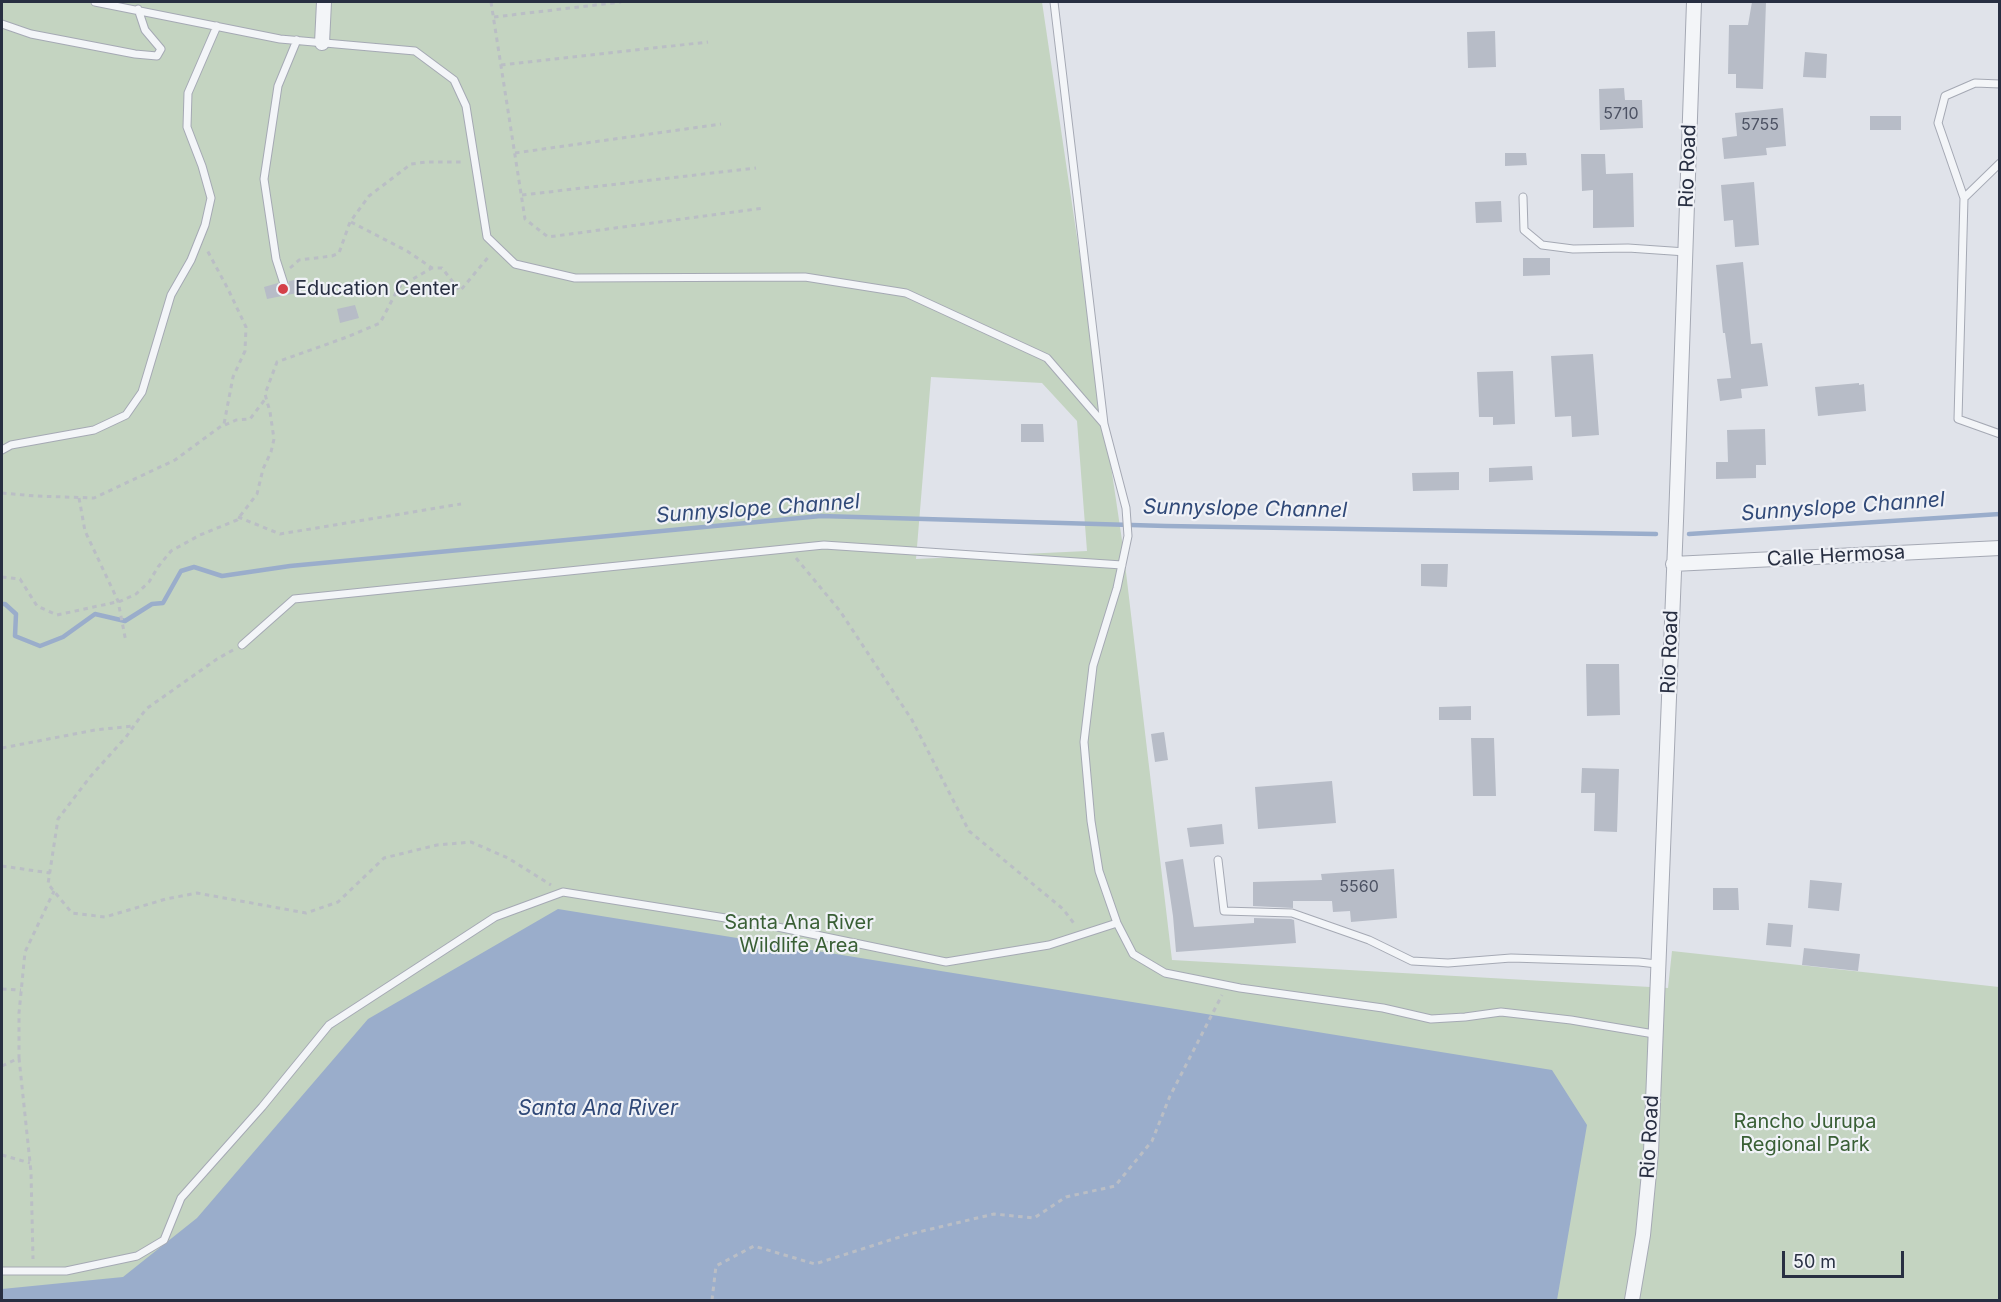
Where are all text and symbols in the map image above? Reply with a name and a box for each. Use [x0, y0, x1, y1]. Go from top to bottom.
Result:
house number: 5710 [1603, 104, 1639, 124]
house number: 5755 [1741, 115, 1779, 135]
street label: Rio Road [1675, 124, 1701, 208]
place label: Education Center [295, 277, 458, 301]
marker: Education Center [276, 282, 290, 296]
water label: Sunnyslope Channel [1740, 487, 1946, 527]
water label: Sunnyslope Channel [655, 489, 861, 529]
water label: Sunnyslope Channel [1143, 495, 1347, 523]
street label: Calle Hermosa [1766, 540, 1906, 572]
street label: Rio Road [1657, 610, 1683, 694]
house number: 5560 [1339, 877, 1379, 897]
park label: Santa Ana River Wildlife Area [724, 911, 874, 958]
street label: Rio Road [1636, 1095, 1664, 1179]
water label: Santa Ana River [518, 1096, 678, 1122]
park label: Rancho Jurupa Regional Park [1734, 1110, 1876, 1157]
scale bar [1785, 1239, 1906, 1277]
text: 50 m [1793, 1251, 1836, 1272]

